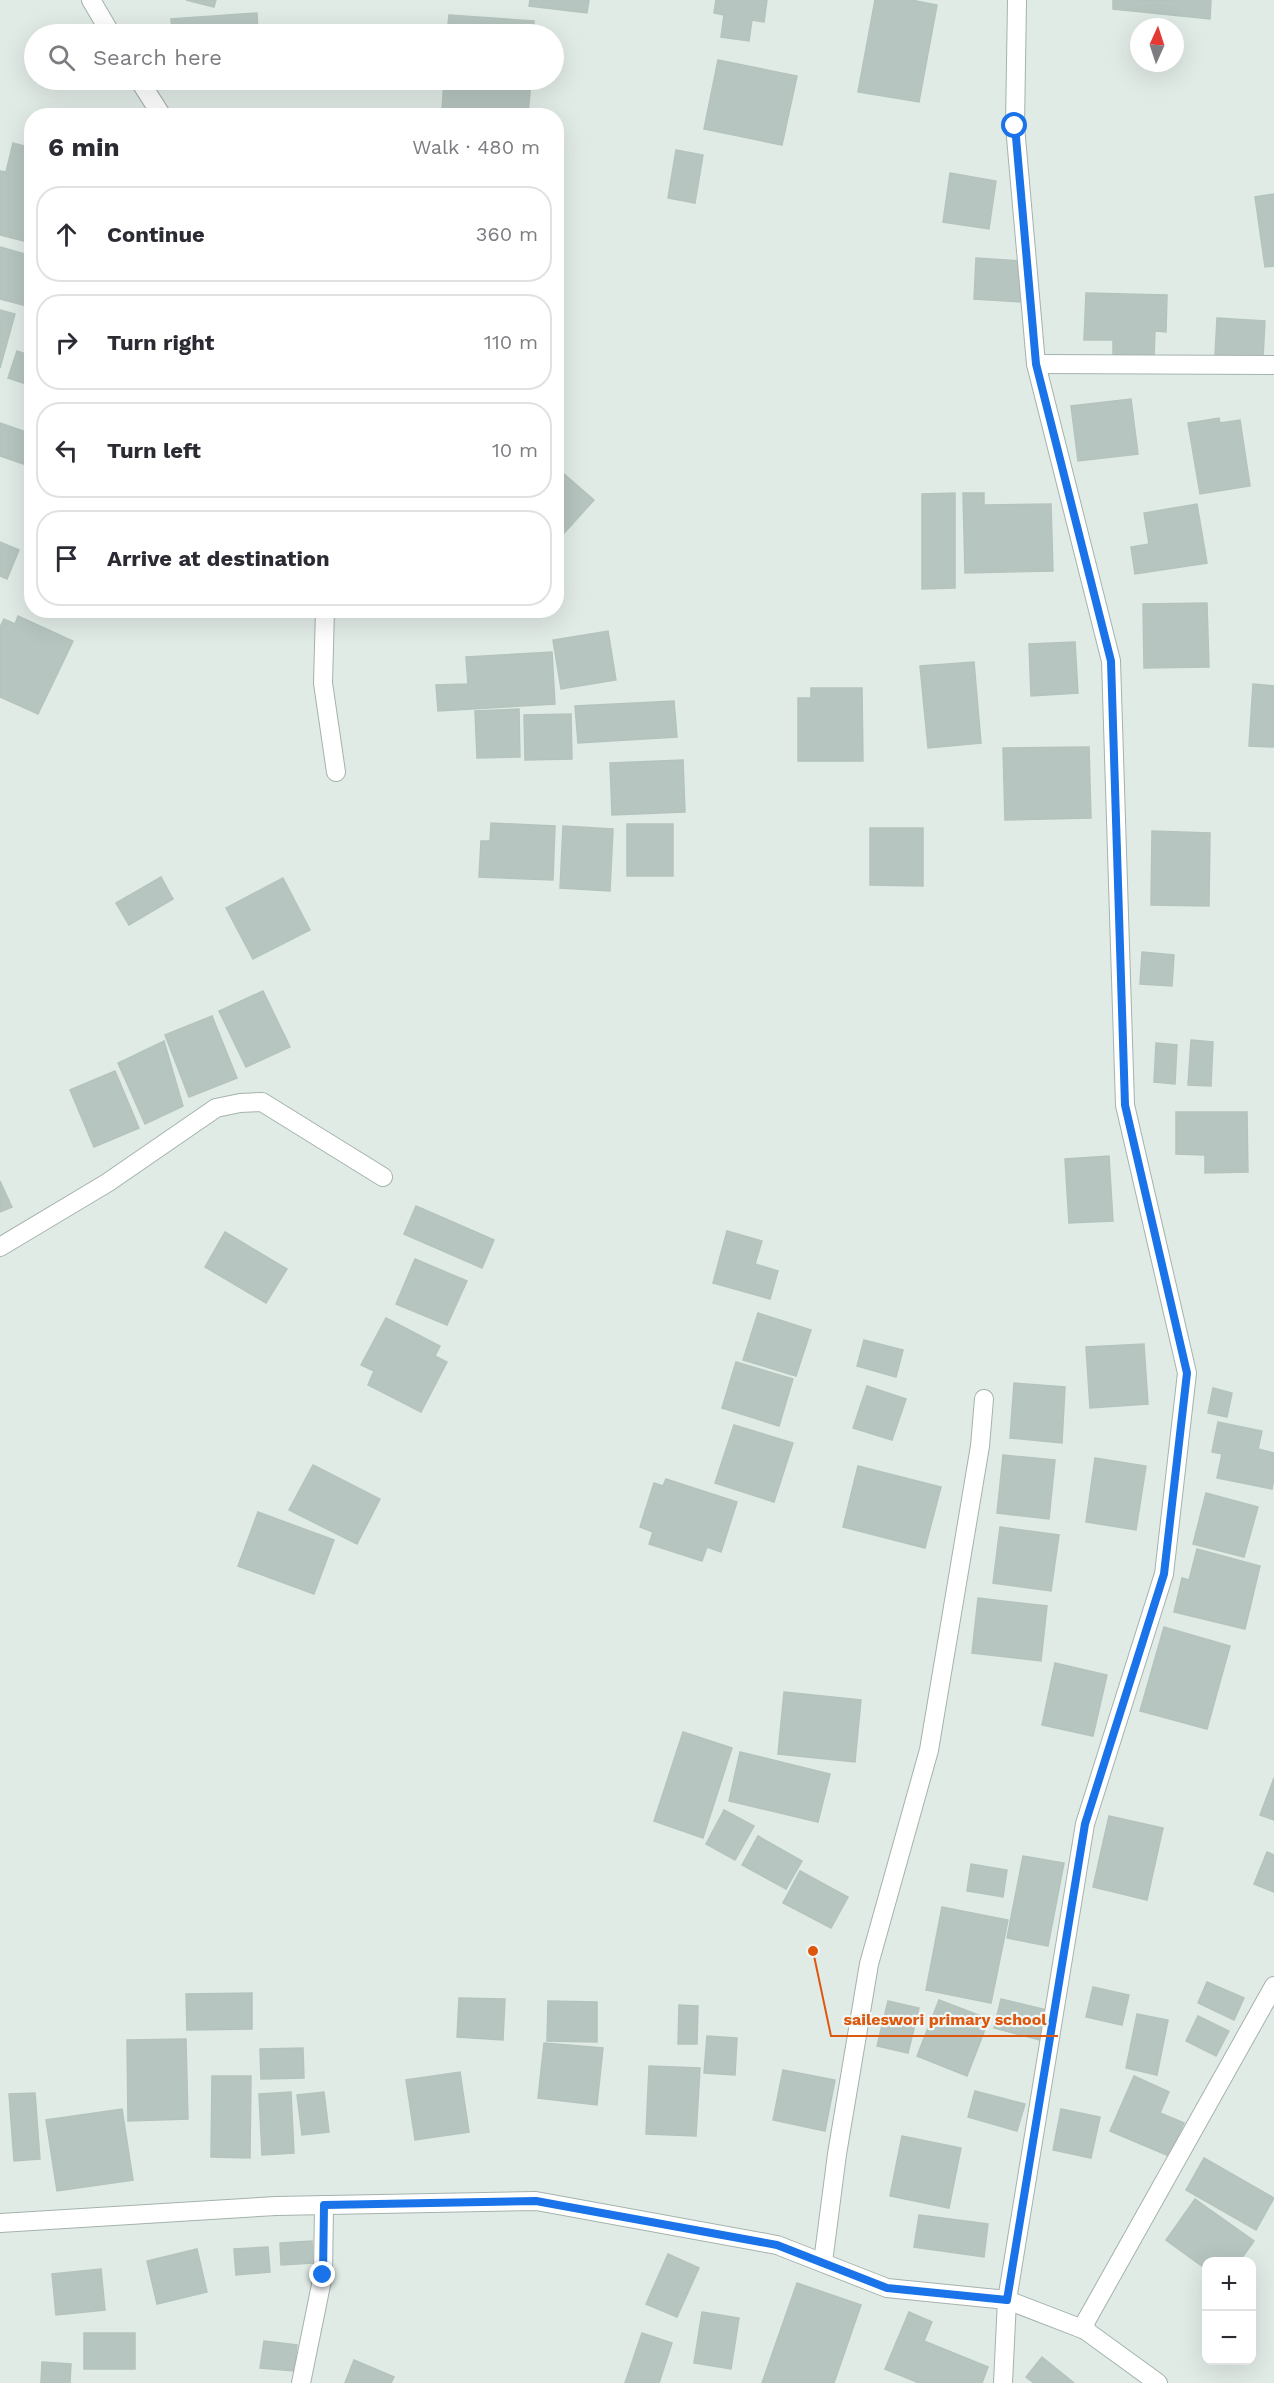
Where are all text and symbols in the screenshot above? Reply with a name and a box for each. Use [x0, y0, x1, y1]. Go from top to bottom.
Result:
north arrow [1130, 18, 1184, 72]
search box [24, 24, 564, 90]
icon: search [45, 41, 78, 74]
text: Search here [93, 45, 222, 70]
route start [1001, 112, 1027, 138]
text: 6 min [48, 132, 120, 162]
text: Walk · 480 m [412, 135, 540, 159]
icon: ahead [50, 218, 83, 251]
text: Continue [107, 222, 205, 247]
text: 360 m [476, 222, 538, 246]
icon: right [50, 326, 83, 359]
text: Turn right [107, 330, 214, 355]
text: 110 m [484, 330, 538, 354]
icon: left [50, 434, 83, 467]
text: Turn left [107, 438, 201, 463]
text: 10 m [492, 438, 538, 462]
icon: arrive [50, 542, 83, 575]
text: Arrive at destination [107, 546, 330, 571]
callout: saileswori primary school [831, 2002, 1058, 2036]
text: saileswori primary school [843, 2010, 1047, 2029]
map controls [1202, 2257, 1256, 2365]
button: + [1202, 2257, 1256, 2311]
route end [309, 2261, 335, 2287]
button: − [1202, 2311, 1256, 2365]

